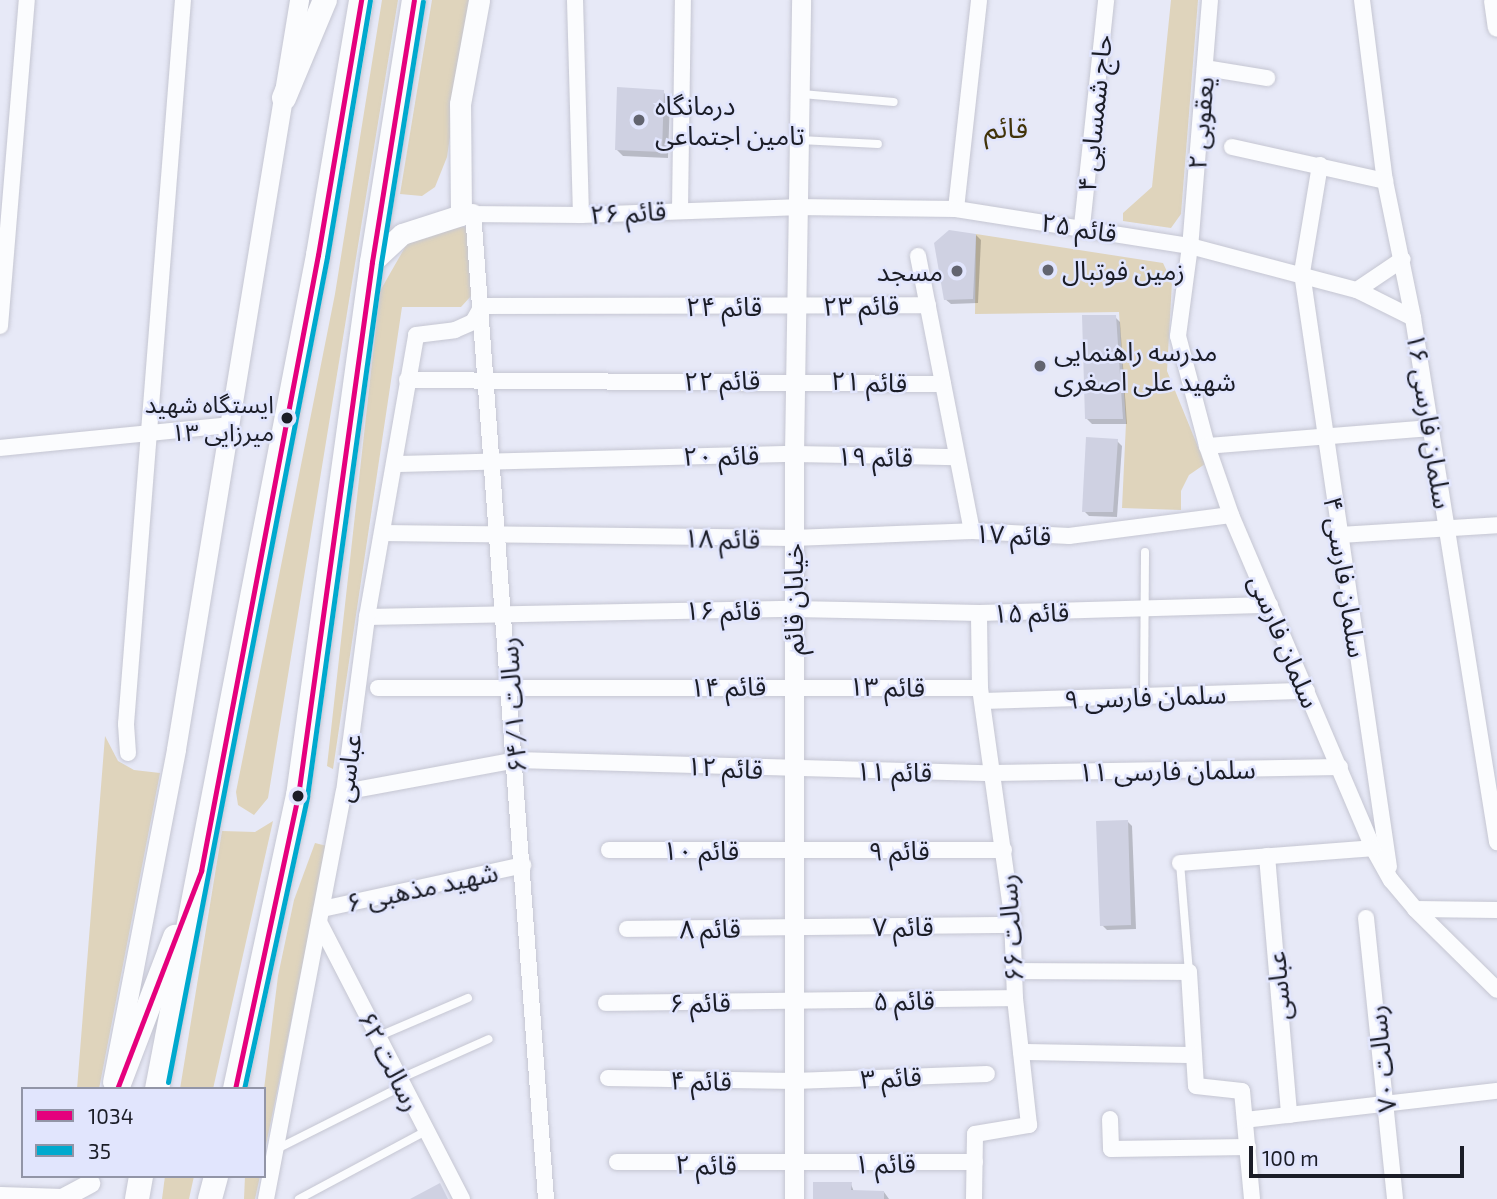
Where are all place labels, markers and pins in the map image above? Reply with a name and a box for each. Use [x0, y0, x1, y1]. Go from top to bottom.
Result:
place label: درمانگاه تامین اجتماعی [655, 89, 804, 150]
marker: درمانگاه تامین اجتماعی [629, 110, 649, 130]
place label: زمین فوتبال [1062, 254, 1185, 286]
place label: مسجد [877, 255, 943, 287]
marker: زمین فوتبال [1040, 262, 1056, 278]
marker: مسجد [949, 263, 965, 279]
place label: مدرسه راهنمایی شهید علی اصغری [1054, 335, 1236, 396]
marker: مدرسه راهنمایی شهید علی اصغری [1032, 358, 1048, 374]
place label: ایستگاه شهید میرزایی ۱۳ [145, 390, 274, 446]
marker: ایستگاه شهید میرزایی ۱۳ [280, 411, 294, 425]
unlabelled marker [291, 789, 305, 803]

